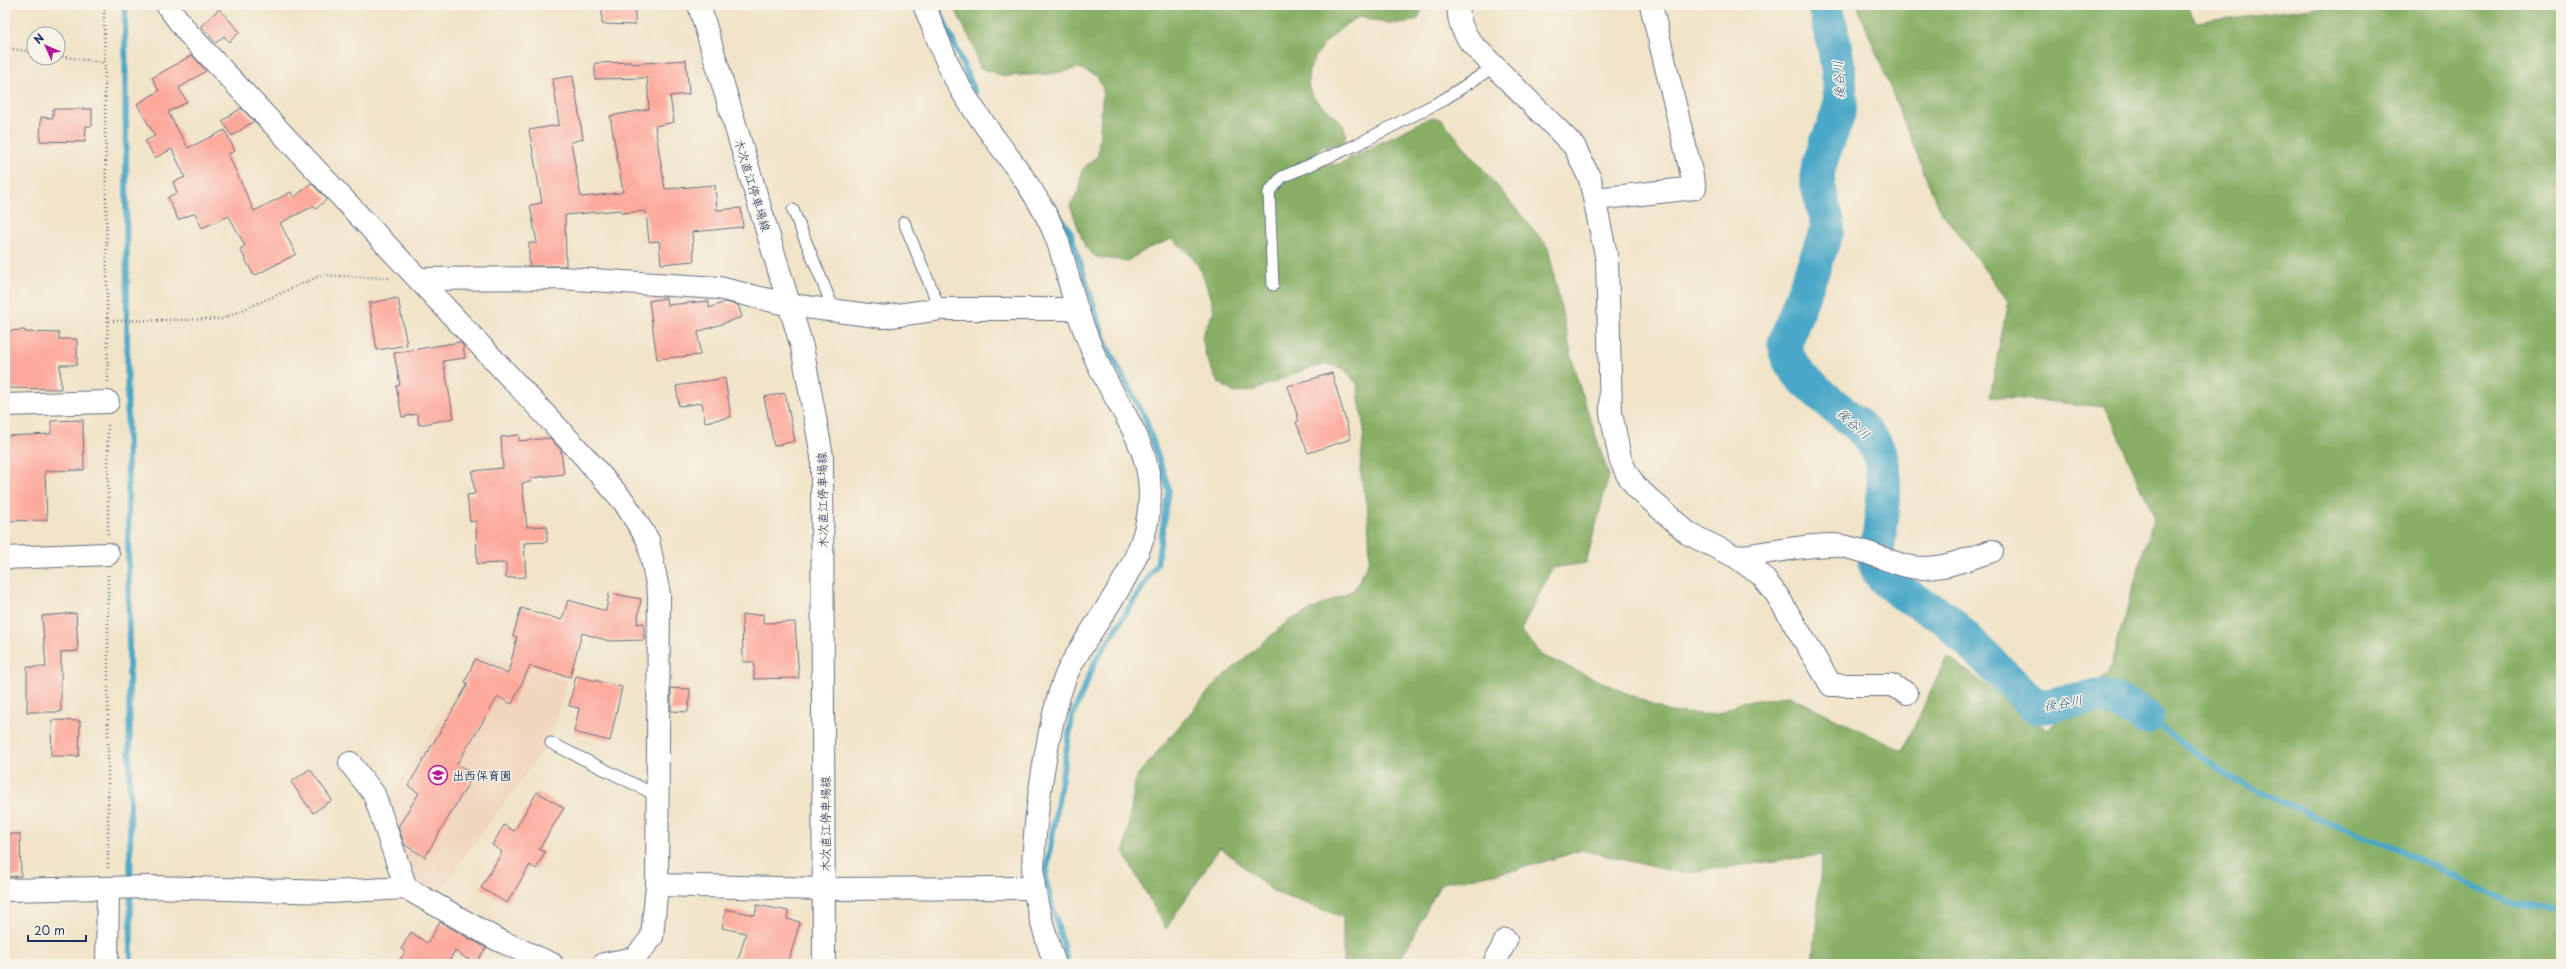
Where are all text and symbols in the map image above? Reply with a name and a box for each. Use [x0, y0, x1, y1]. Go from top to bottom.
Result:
north arrow [26, 26, 66, 66]
text: N [29, 29, 48, 48]
water label: 後谷川 [1827, 60, 1849, 100]
street label: 木次直江停車場線 [730, 136, 776, 234]
water label: 後谷川 [1833, 403, 1875, 443]
street label: 木次直江停車場線 [812, 452, 832, 548]
water label: 後谷川 [2042, 690, 2084, 714]
school or university icon: 出西保育園 [427, 764, 449, 786]
place label: 出西保育園 [452, 766, 512, 784]
street label: 木次直江停車場線 [816, 776, 834, 872]
scale bar [28, 917, 86, 943]
text: 20 m [34, 921, 65, 939]

